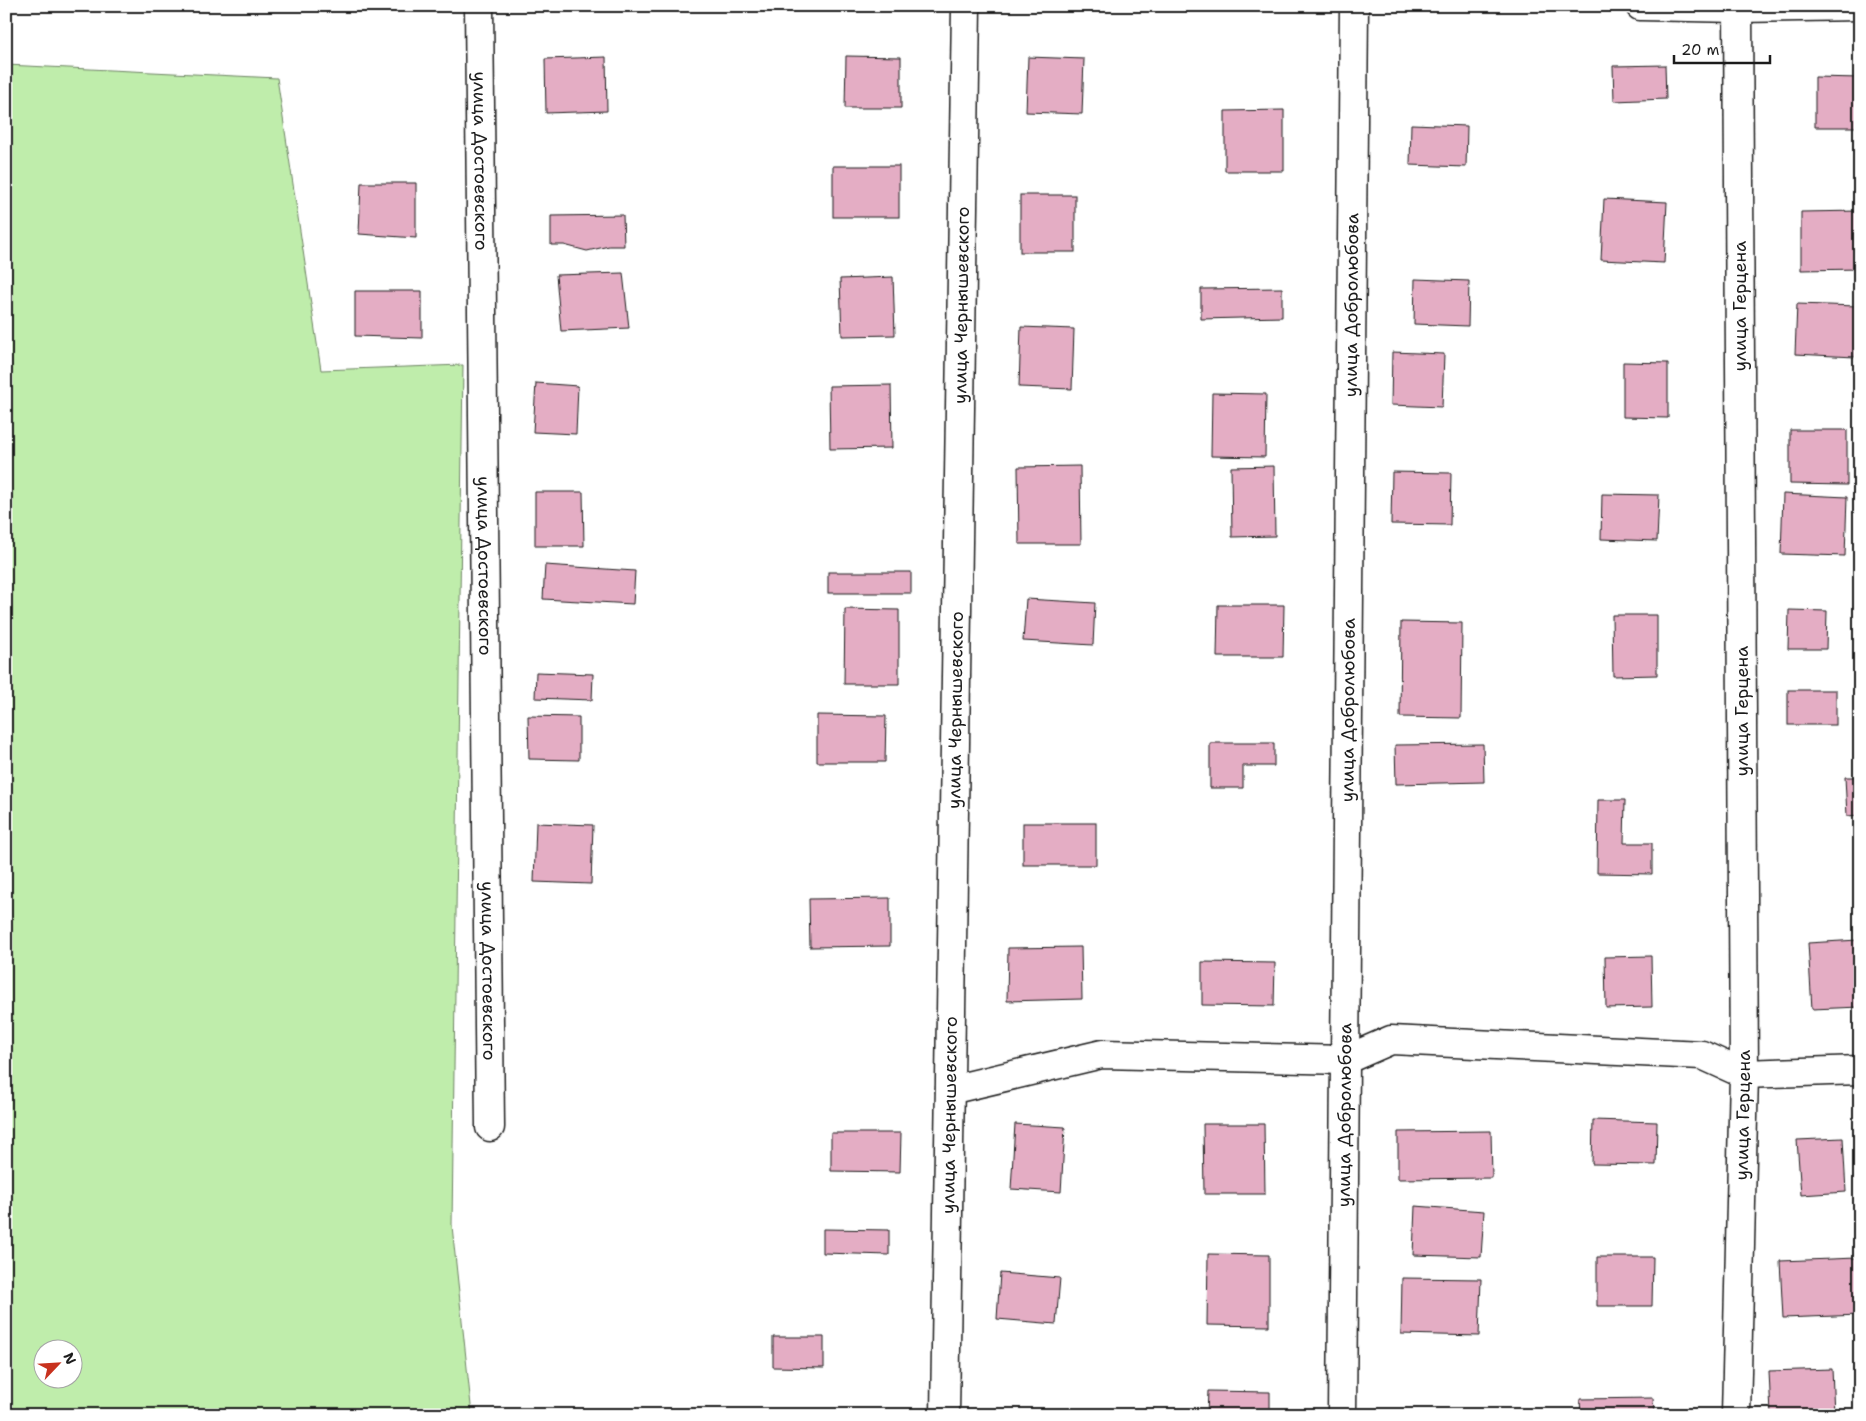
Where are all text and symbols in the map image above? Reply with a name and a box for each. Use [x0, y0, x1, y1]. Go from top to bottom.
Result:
scale bar [1674, 32, 1770, 64]
text: 20 m [1681, 40, 1720, 60]
street label: улица Достоевского [468, 71, 493, 251]
street label: улица Чернышевского [948, 206, 975, 404]
street label: улица Добролюбова [1339, 213, 1364, 397]
street label: улица Герцена [1728, 241, 1752, 371]
street label: улица Достоевского [472, 476, 497, 656]
street label: улица Чернышевского [942, 611, 969, 809]
street label: улица Добролюбова [1335, 618, 1361, 802]
street label: улица Герцена [1730, 646, 1754, 776]
street label: улица Достоевского [476, 881, 501, 1061]
street label: улица Чернышевского [936, 1016, 963, 1214]
street label: улица Добролюбова [1332, 1023, 1357, 1207]
street label: улица Герцена [1730, 1050, 1756, 1181]
north arrow [32, 1338, 82, 1388]
text: N [59, 1350, 80, 1367]

